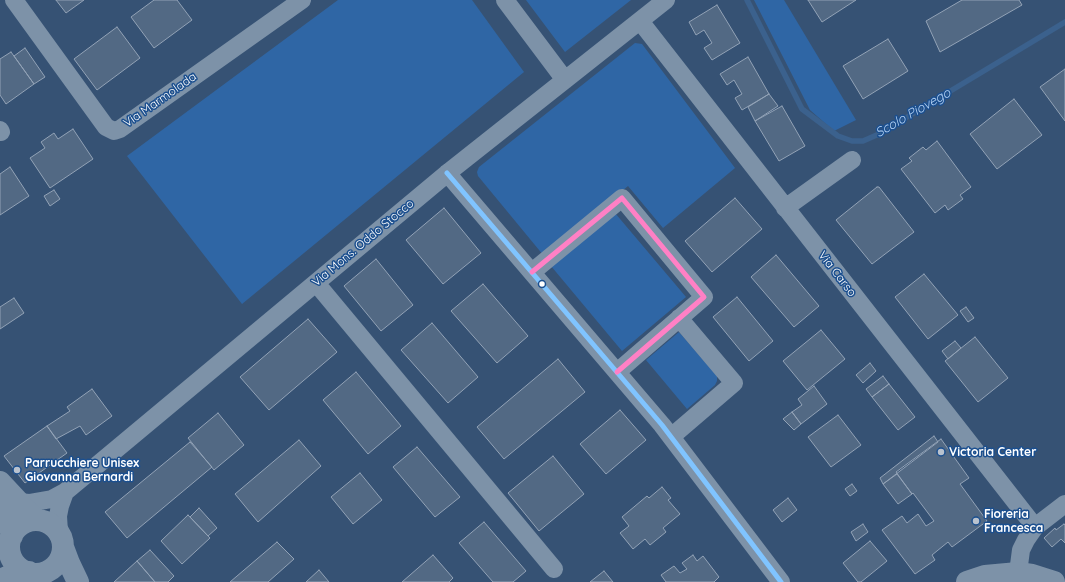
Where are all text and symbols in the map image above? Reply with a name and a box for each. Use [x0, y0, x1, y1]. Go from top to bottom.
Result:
street label: Via Marmolada [121, 70, 199, 130]
water label: Scolo Piovego [873, 85, 953, 141]
street label: Via Mons. Oddo Stocco [309, 196, 417, 290]
street label: Via Carso [815, 248, 859, 300]
unlabelled marker [537, 279, 547, 289]
place label: Victoria Center [949, 445, 1036, 459]
marker: Victoria Center [936, 447, 946, 457]
place label: Parrucchiere Unisex Giovanna Bernardi [25, 456, 139, 484]
marker: Parrucchiere Unisex Giovanna Bernardi [12, 465, 22, 475]
place label: Fioreria Francesca [984, 507, 1043, 535]
marker: Fioreria Francesca [971, 516, 981, 526]

